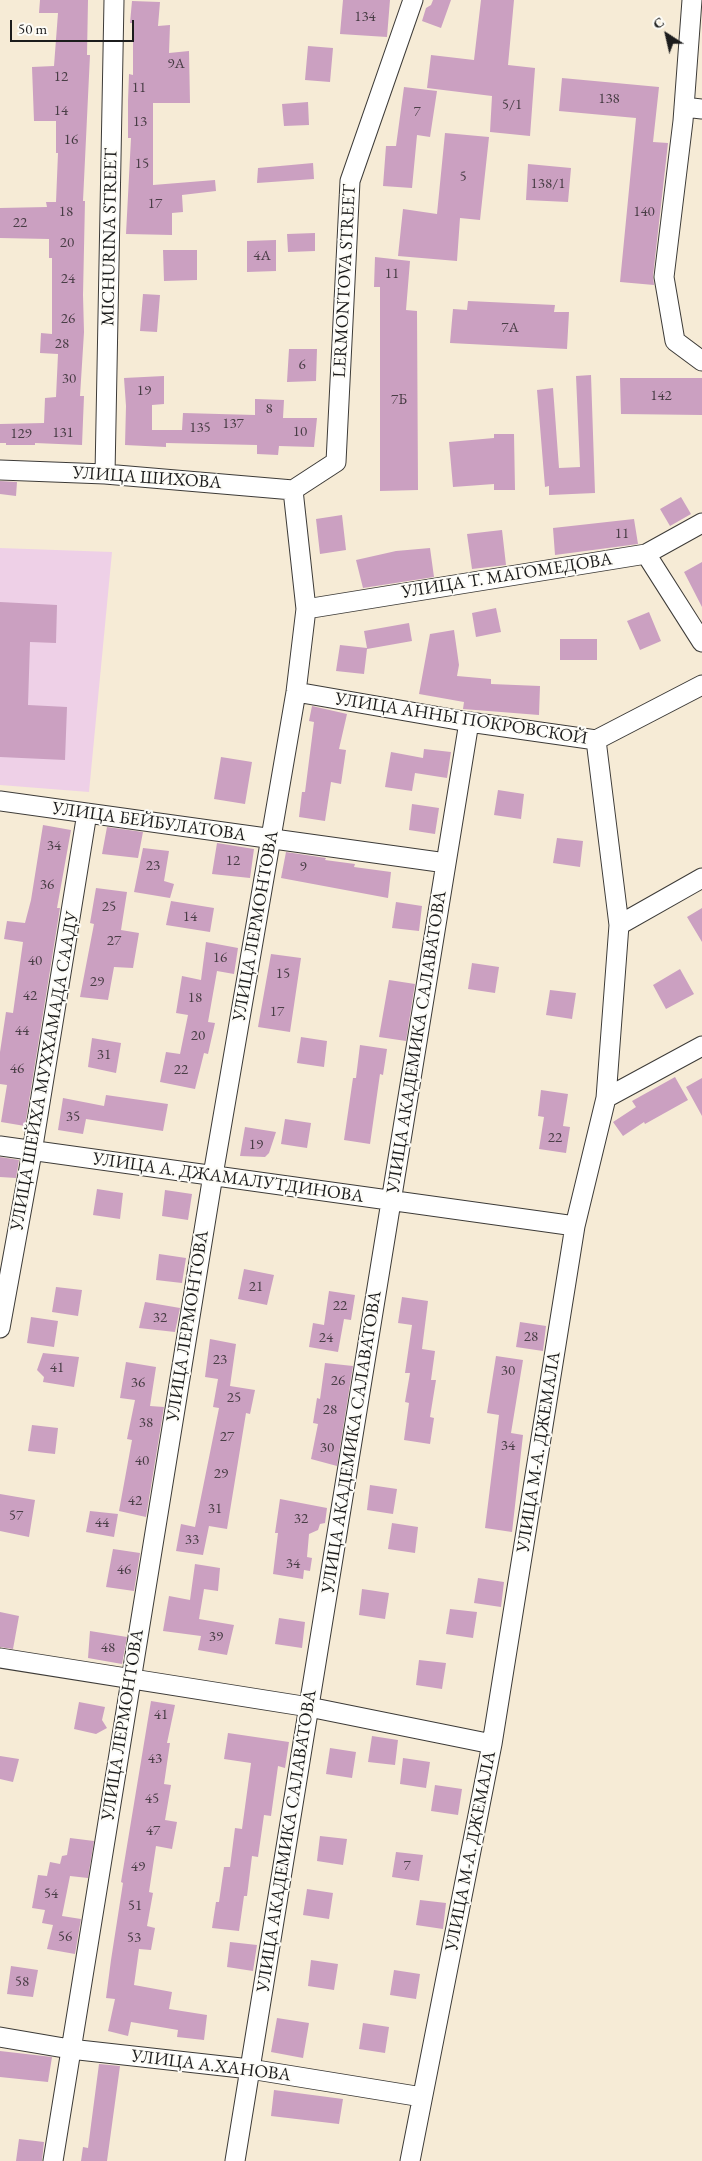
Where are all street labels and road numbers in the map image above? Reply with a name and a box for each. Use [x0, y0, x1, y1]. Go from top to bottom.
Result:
street label: MICHURINA STREET [98, 148, 122, 326]
street label: LERMONTOVA STREET [329, 184, 361, 378]
street label: УЛИЦА ШИХОВА [72, 462, 222, 494]
street label: УЛИЦА Т. МАГОМЕДОВА [400, 549, 614, 603]
street label: УЛИЦА АННЫ ПОКРОВСКОЙ [333, 688, 589, 750]
street label: УЛИЦА БЕЙБУЛАТОВА [51, 798, 247, 846]
street label: УЛИЦА ЛЕРМОНТОВА [229, 829, 283, 1023]
street label: УЛИЦА АКАДЕМИКА САЛАВАТОВА [382, 889, 452, 1195]
street label: УЛИЦА ШЕЙХА МУХХАМАДА СААДУ [6, 909, 84, 1233]
street label: УЛИЦА А. ДЖАМАЛУТДИНОВА [91, 1148, 365, 1208]
street label: УЛИЦА ЛЕРМОНТОВА [162, 1229, 214, 1423]
street label: УЛИЦА АКАДЕМИКА САЛАВАТОВА [317, 1289, 387, 1595]
street label: УЛИЦА М-А. ДЖЕМАЛА [512, 1350, 566, 1554]
street label: УЛИЦА ЛЕРМОНТОВА [97, 1628, 149, 1822]
street label: УЛИЦА АКАДЕМИКА САЛАВАТОВА [252, 1688, 322, 1994]
street label: УЛИЦА М-А. ДЖЕМАЛА [441, 1749, 501, 1953]
street label: УЛИЦА А.ХАНОВА [130, 2045, 292, 2087]

